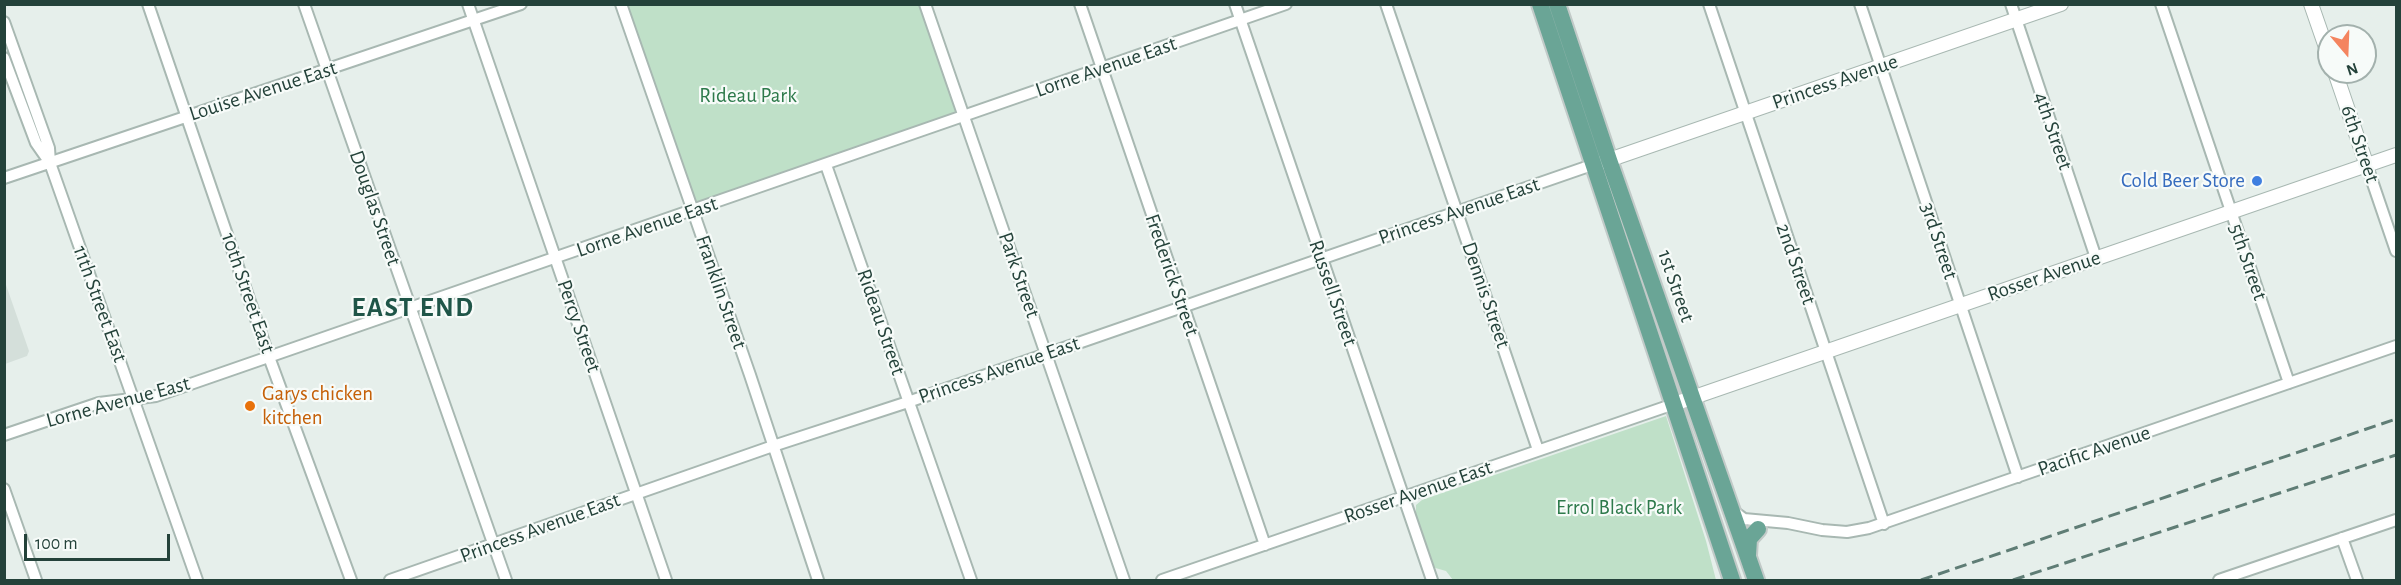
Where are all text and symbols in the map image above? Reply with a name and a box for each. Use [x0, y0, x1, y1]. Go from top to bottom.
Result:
north arrow [2317, 24, 2377, 84]
street label: Lorne Avenue East [1032, 31, 1180, 103]
street label: Princess Avenue [1769, 49, 1901, 115]
street label: Louise Avenue East [186, 55, 340, 127]
text: N [2344, 60, 2360, 79]
park label: Rideau Park [699, 83, 797, 109]
street label: 4th Street [2028, 89, 2078, 173]
street label: 6th Street [2335, 102, 2385, 186]
street label: Douglas Street [343, 147, 407, 269]
place label: Cold Beer Store [2121, 168, 2245, 194]
street label: Princess Avenue East [1375, 172, 1543, 250]
marker: Cold Beer Store [2250, 174, 2264, 188]
street label: Lorne Avenue East [573, 191, 721, 263]
street label: 3rd Street [1915, 199, 1963, 283]
street label: Frederick Street [1139, 210, 1205, 340]
street label: 2nd Street [1770, 220, 1822, 308]
street label: 5th Street [2223, 220, 2273, 304]
street label: 10th Street East [216, 229, 280, 357]
street label: Park Street [993, 229, 1045, 321]
street label: Franklin Street [690, 232, 752, 352]
street label: Russell Street [1303, 237, 1363, 349]
street label: Dennis Street [1456, 239, 1516, 351]
street label: 11th Street East [67, 242, 133, 366]
street label: Rosser Avenue [1984, 245, 2104, 307]
street label: 1st Street [1652, 247, 1700, 325]
street label: Rideau Street [851, 266, 911, 378]
street label: Percy Street [551, 276, 607, 376]
district label: EAST END [352, 292, 474, 324]
street label: Princess Avenue East [915, 331, 1083, 409]
street label: Lorne Avenue East [43, 371, 193, 433]
place label: Garys chicken kitchen [262, 381, 373, 431]
marker: Garys chicken kitchen [243, 399, 257, 413]
street label: Pacific Avenue [2034, 420, 2154, 482]
street label: Rosser Avenue East [1341, 455, 1495, 529]
street label: Princess Avenue East [456, 487, 624, 569]
park label: Errol Black Park [1556, 495, 1682, 521]
scale bar [27, 522, 172, 560]
text: 100 m [35, 535, 78, 553]

